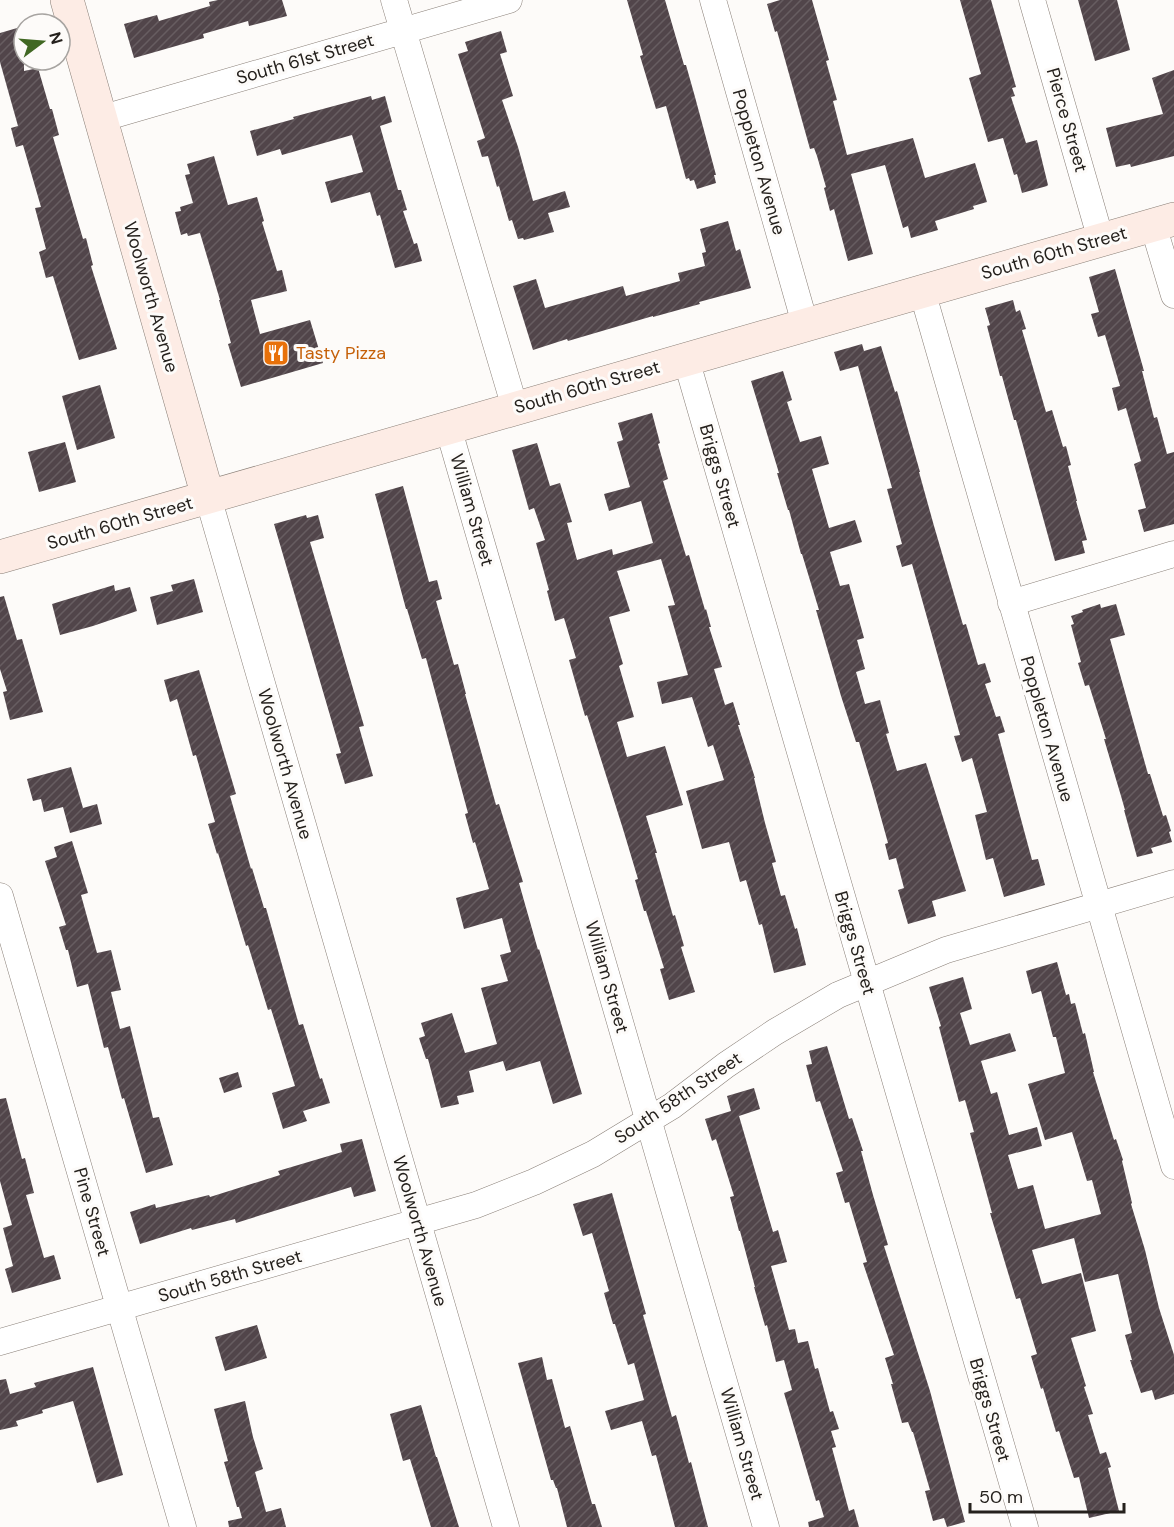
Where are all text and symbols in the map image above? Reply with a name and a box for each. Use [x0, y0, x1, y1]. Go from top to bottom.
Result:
north arrow [12, 12, 72, 72]
street label: South 61st Street [233, 28, 377, 90]
text: N [44, 29, 68, 47]
street label: Pierce Street [1041, 65, 1093, 175]
street label: Poppleton Avenue [727, 86, 791, 238]
street label: Woolworth Avenue [118, 219, 184, 375]
street label: South 60th Street [978, 221, 1130, 285]
restaurant icon: Tasty Pizza [261, 338, 291, 368]
place label: Tasty Pizza [296, 341, 386, 365]
street label: South 60th Street [511, 355, 663, 419]
street label: Briggs Street [694, 421, 746, 531]
street label: William Street [445, 451, 499, 569]
street label: South 60th Street [44, 491, 196, 555]
street label: Poppleton Avenue [1015, 653, 1079, 805]
street label: Woolworth Avenue [252, 686, 318, 842]
street label: Briggs Street [829, 888, 881, 998]
street label: William Street [580, 918, 634, 1036]
street label: South 58th Street [610, 1046, 746, 1150]
street label: Woolworth Avenue [387, 1153, 453, 1309]
street label: Pine Street [68, 1165, 116, 1259]
street label: South 58th Street [155, 1244, 305, 1308]
street label: Briggs Street [964, 1355, 1016, 1465]
street label: William Street [715, 1385, 769, 1503]
scale bar [970, 1476, 1124, 1514]
text: 50 m [979, 1485, 1023, 1509]

